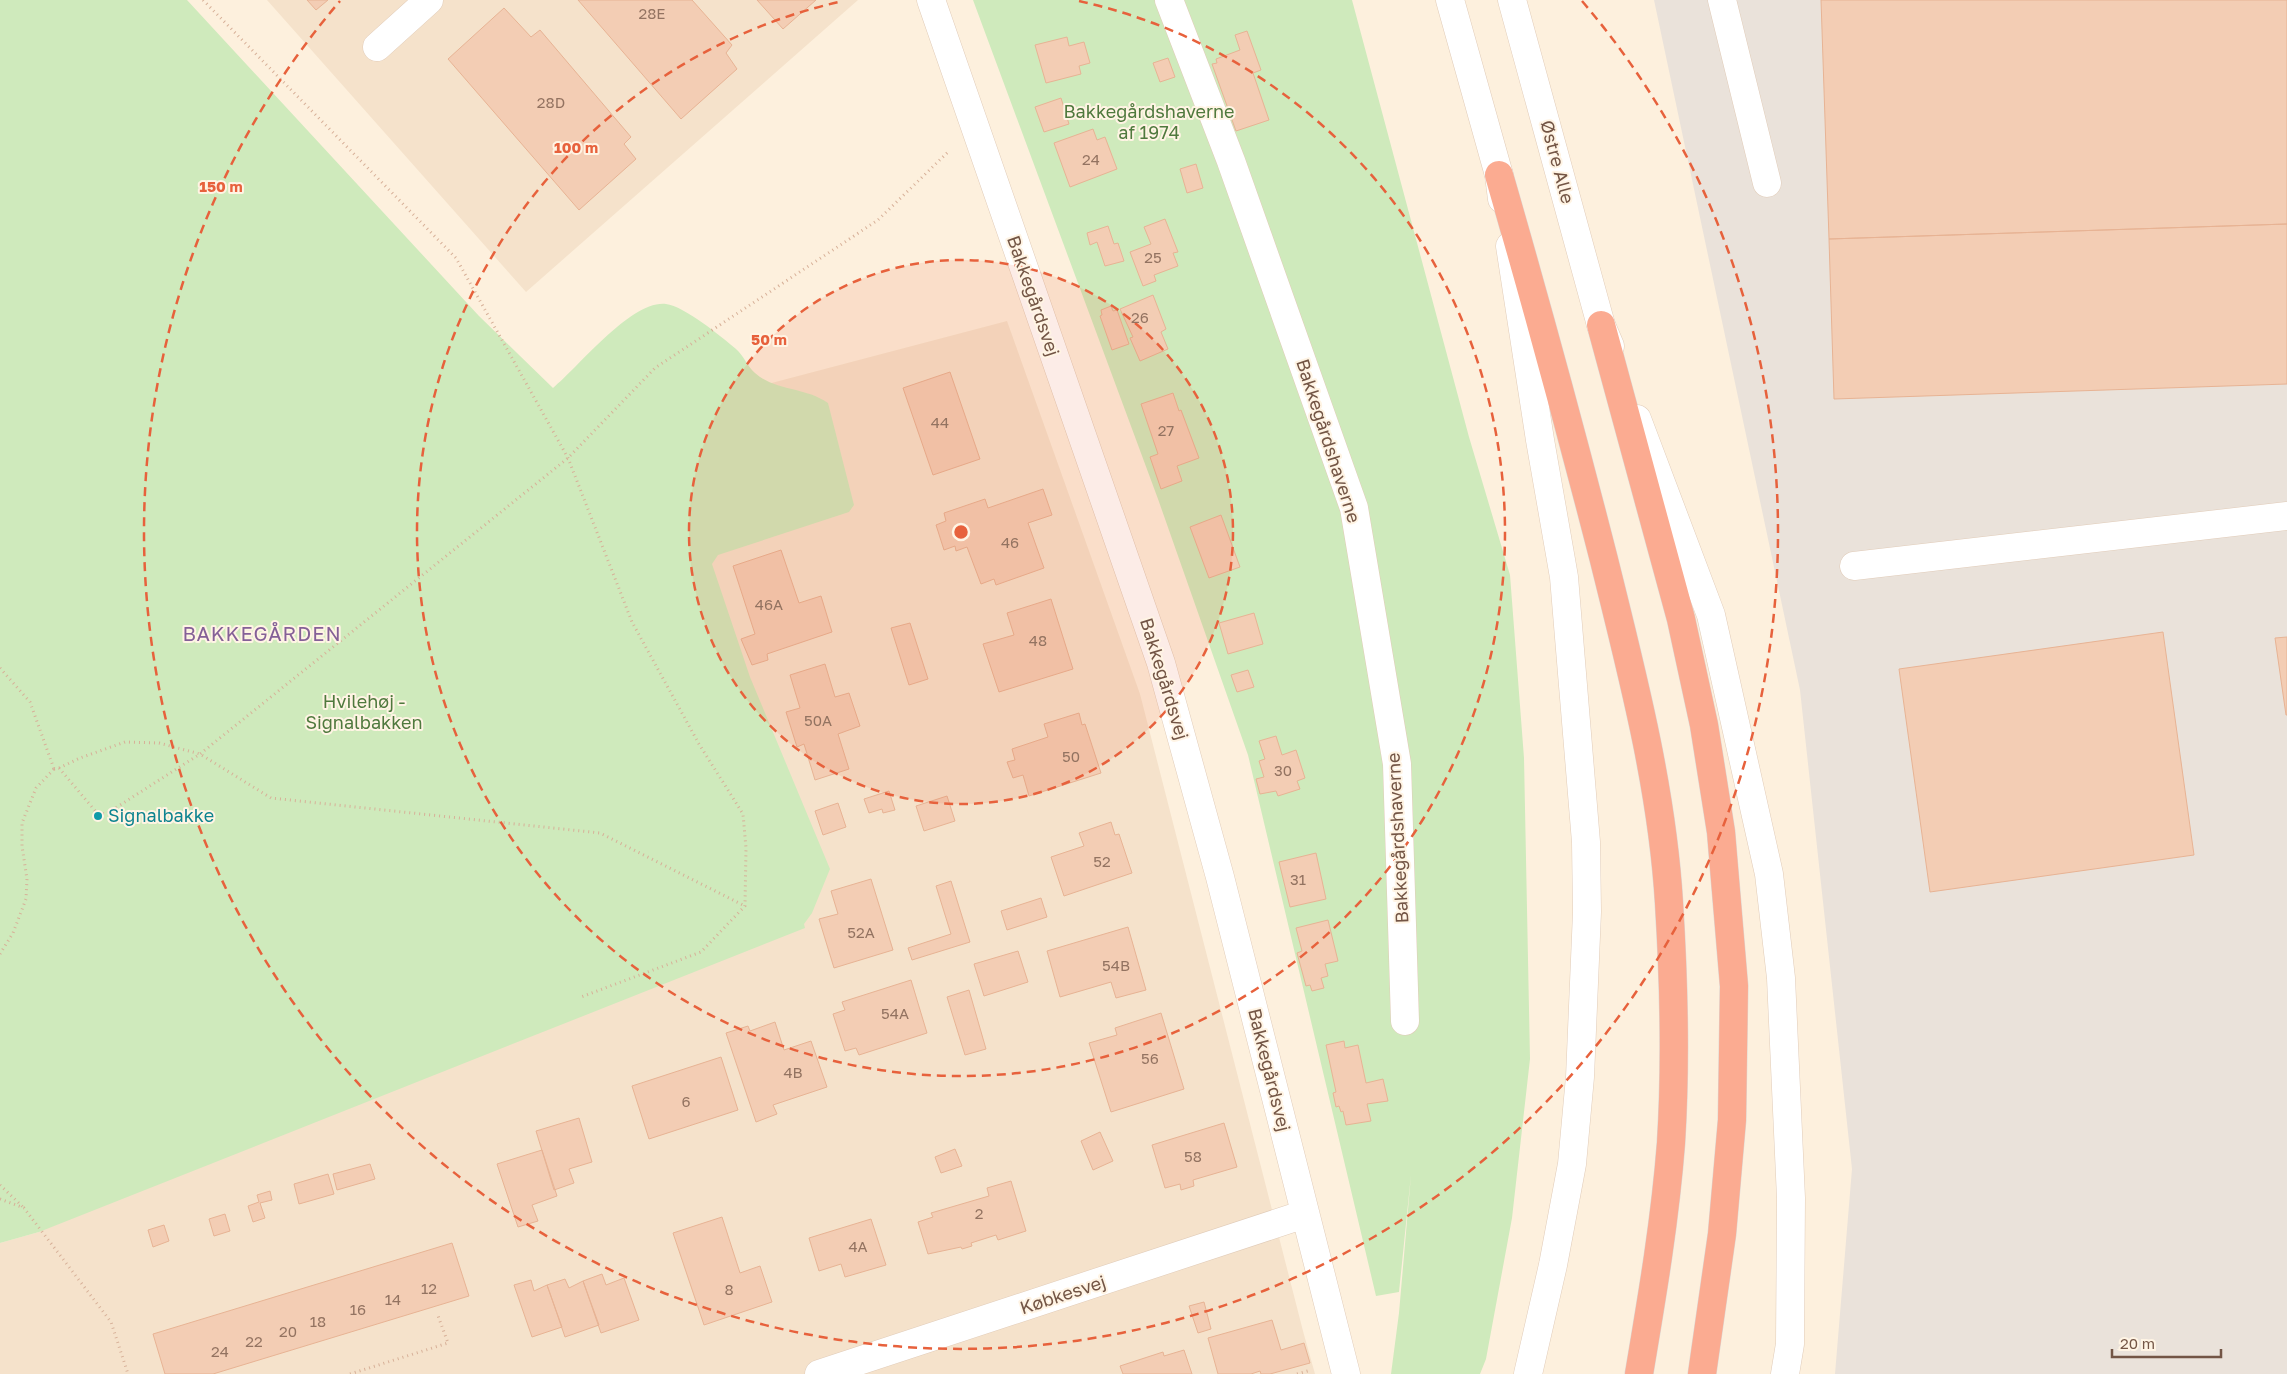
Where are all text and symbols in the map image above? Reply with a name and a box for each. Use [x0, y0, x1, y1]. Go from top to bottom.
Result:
house number: 28E [638, 4, 666, 22]
house number: 28D [537, 93, 565, 111]
park label: Bakkegårdshaverne af 1974 [1064, 100, 1234, 143]
street label: Østre Alle [1536, 118, 1580, 206]
text: 100 m [554, 138, 598, 156]
house number: 24 [1082, 150, 1100, 168]
text: 150 m [199, 177, 243, 195]
street label: Bakkegårdsvej [1003, 232, 1065, 359]
house number: 25 [1144, 248, 1162, 266]
house number: 26 [1131, 308, 1149, 326]
text: 50 m [751, 330, 787, 348]
street label: Bakkegårdshaverne [1292, 356, 1366, 525]
house number: 44 [931, 413, 949, 431]
house number: 27 [1158, 421, 1174, 439]
centre of rings [952, 523, 970, 541]
house number: 46 [1001, 533, 1019, 551]
house number: 46A [755, 595, 783, 613]
street label: Bakkegårdsvej [1136, 615, 1194, 742]
district label: BAKKEGÅRDEN [182, 621, 342, 645]
house number: 48 [1029, 631, 1047, 649]
park label: Hvilehøj - Signalbakken [305, 690, 423, 733]
house number: 50A [804, 711, 832, 729]
house number: 50 [1062, 747, 1080, 765]
street label: Bakkegårdshaverne [1382, 752, 1412, 924]
house number: 30 [1274, 761, 1292, 779]
place label: Signalbakke [108, 804, 214, 826]
marker: Signalbakke [92, 810, 104, 822]
house number: 52 [1093, 852, 1111, 870]
house number: 31 [1290, 870, 1306, 888]
house number: 52A [847, 923, 875, 941]
house number: 54B [1102, 956, 1130, 974]
house number: 54A [881, 1004, 909, 1022]
street label: Bakkegårdsvej [1244, 1006, 1296, 1134]
house number: 56 [1141, 1049, 1159, 1067]
house number: 4B [783, 1063, 803, 1081]
house number: 6 [681, 1092, 691, 1110]
house number: 58 [1184, 1147, 1202, 1165]
house number: 2 [975, 1204, 983, 1222]
house number: 4A [848, 1237, 868, 1255]
street label: Købkesvej [1017, 1270, 1108, 1318]
house number: 12 [421, 1279, 437, 1297]
house number: 8 [724, 1280, 734, 1298]
house number: 14 [385, 1290, 401, 1308]
house number: 16 [350, 1300, 366, 1318]
house number: 18 [310, 1312, 326, 1330]
house number: 20 [279, 1322, 297, 1340]
scale bar [2112, 1326, 2221, 1358]
house number: 22 [245, 1332, 263, 1350]
text: 20 m [2120, 1334, 2155, 1352]
house number: 24 [211, 1342, 229, 1360]

